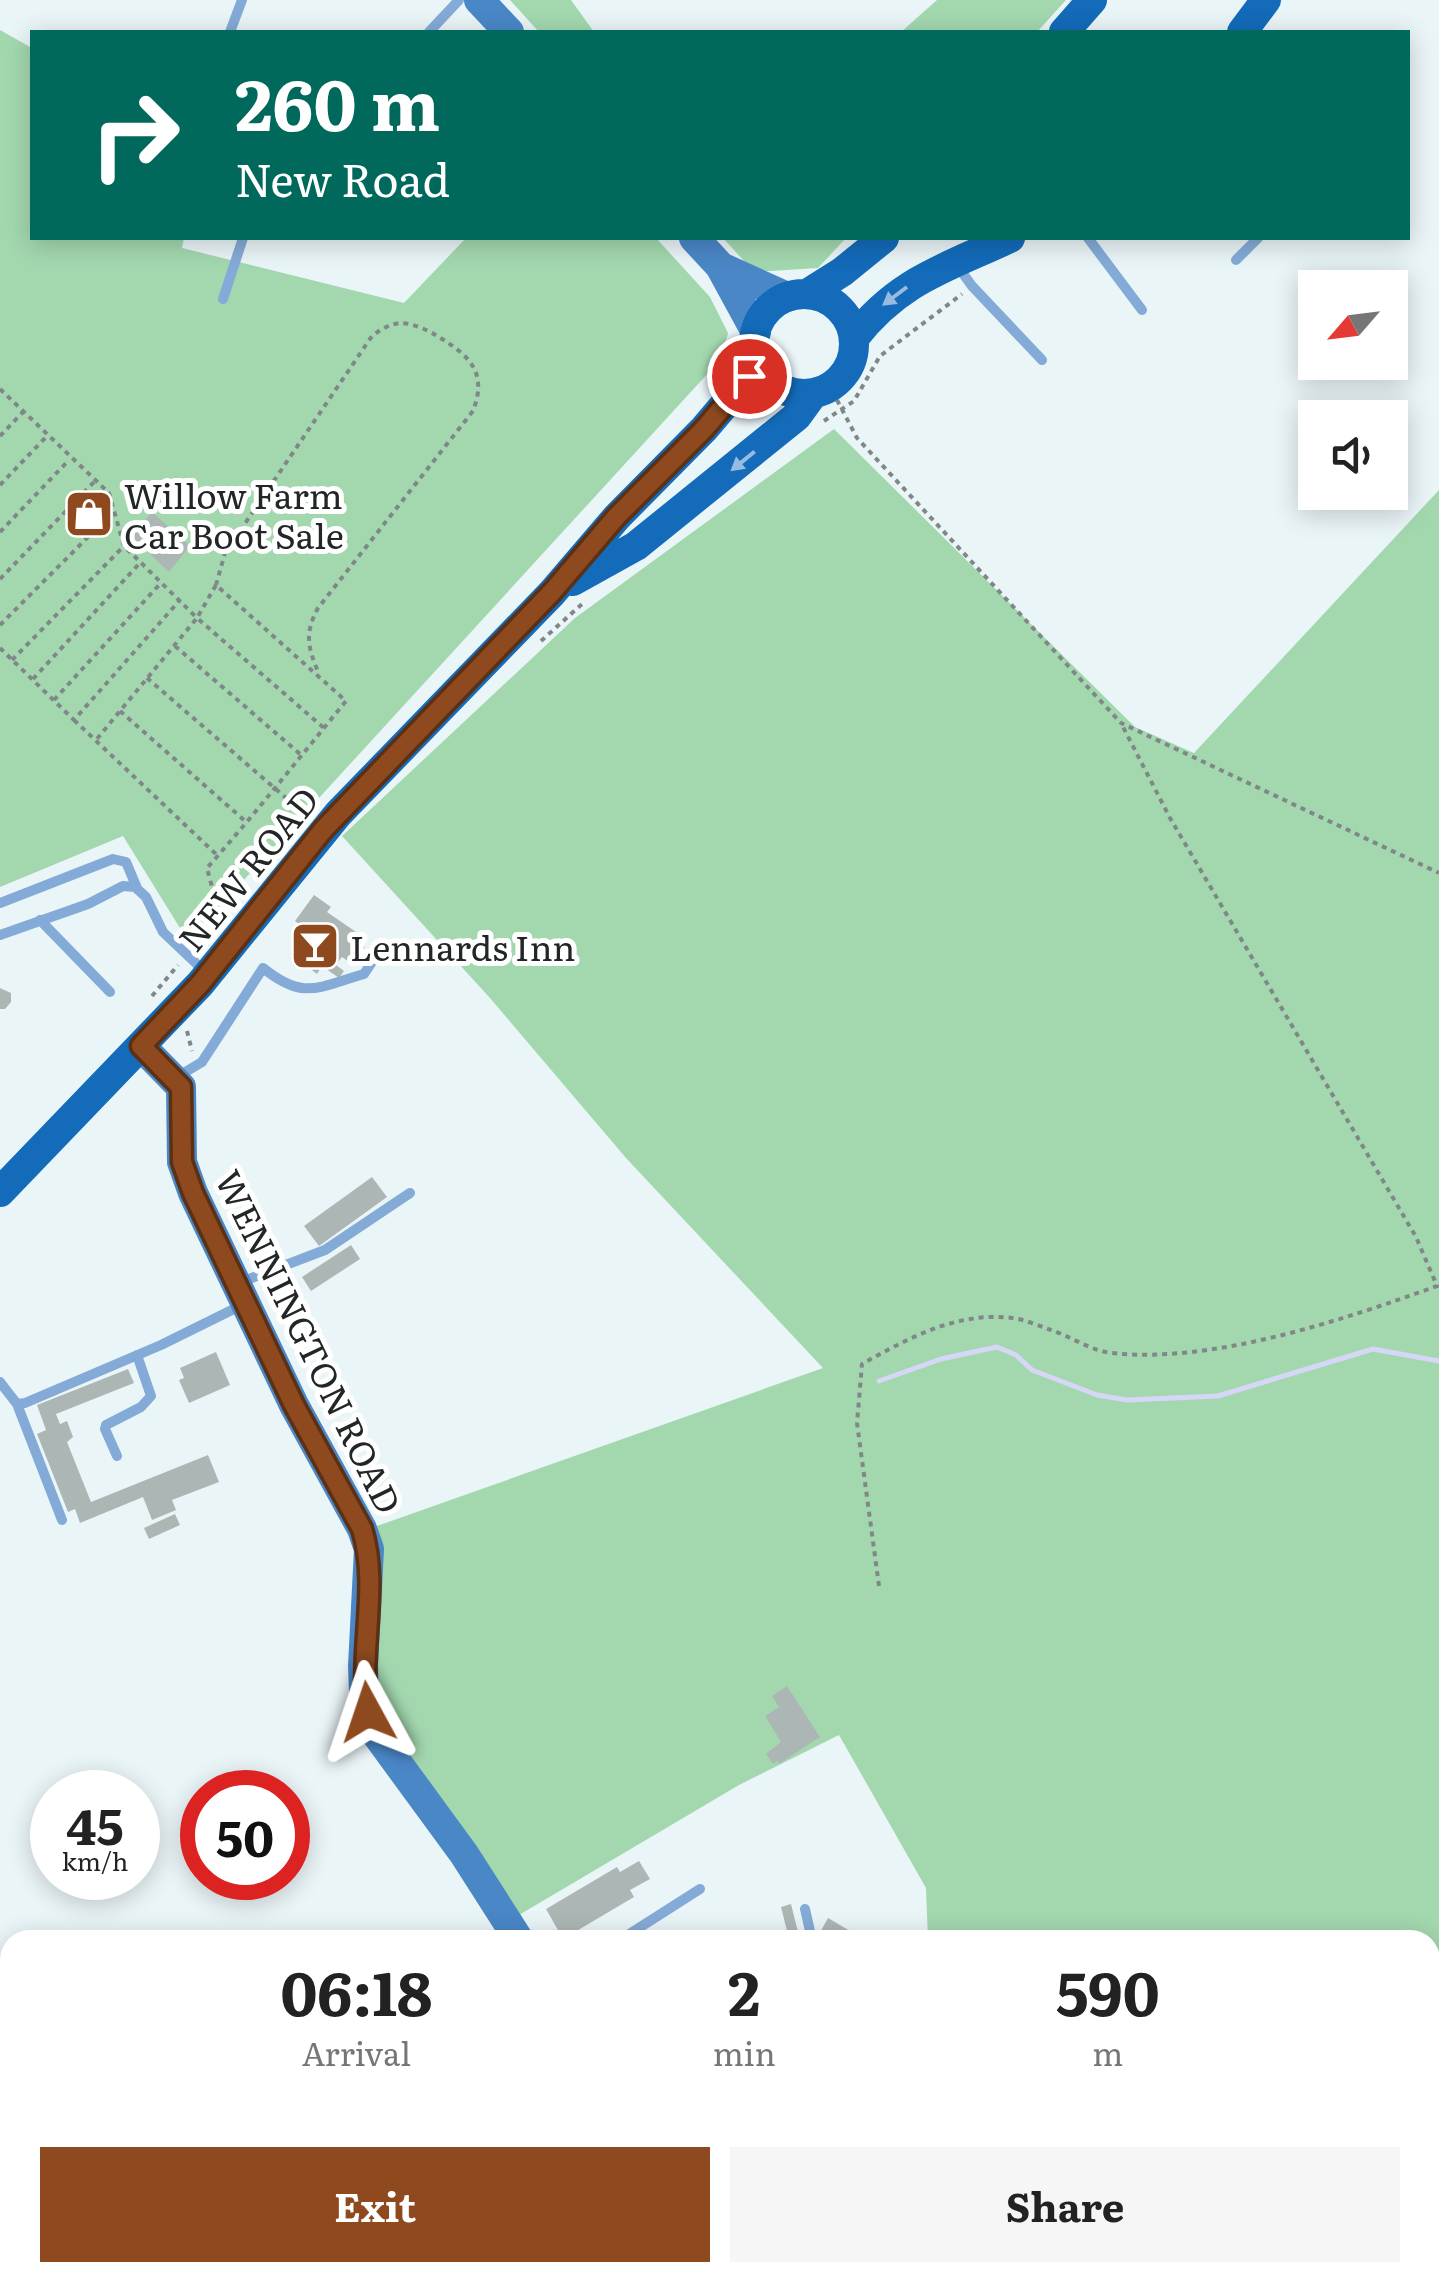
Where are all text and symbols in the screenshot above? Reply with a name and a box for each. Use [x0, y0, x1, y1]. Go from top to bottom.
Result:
text: 260 m [235, 49, 440, 153]
icon: right [70, 70, 200, 200]
text: New Road [235, 144, 450, 211]
north arrow [1298, 270, 1408, 380]
map controls [1298, 270, 1408, 510]
one-way arrow [882, 285, 908, 305]
pin [707, 334, 792, 419]
icon: arrive [722, 349, 777, 404]
button: sound [1298, 400, 1408, 510]
one-way arrow [731, 450, 756, 471]
place label: Willow Farm Car Boot Sale [124, 468, 344, 560]
shop icon: Willow Farm Car Boot Sale [63, 488, 115, 540]
street label: NEW ROAD [164, 775, 330, 961]
bar icon: Lennards Inn [289, 920, 341, 972]
place label: Lennards Inn [350, 920, 575, 972]
street label: WENNINGTON ROAD [204, 1160, 416, 1522]
position arrow [316, 1660, 420, 1764]
speed limit sign: 50 [180, 1770, 310, 1900]
text: 45 [66, 1786, 124, 1860]
text: km/h [62, 1842, 128, 1879]
text: 06:18 [280, 1945, 432, 2034]
text: 2 [728, 1945, 760, 2034]
text: 590 [1056, 1945, 1160, 2034]
text: Arrival [302, 2028, 411, 2076]
text: min [713, 2028, 776, 2076]
text: m [1092, 2028, 1123, 2076]
button: Exit [40, 2147, 710, 2262]
button: Share [730, 2147, 1400, 2262]

